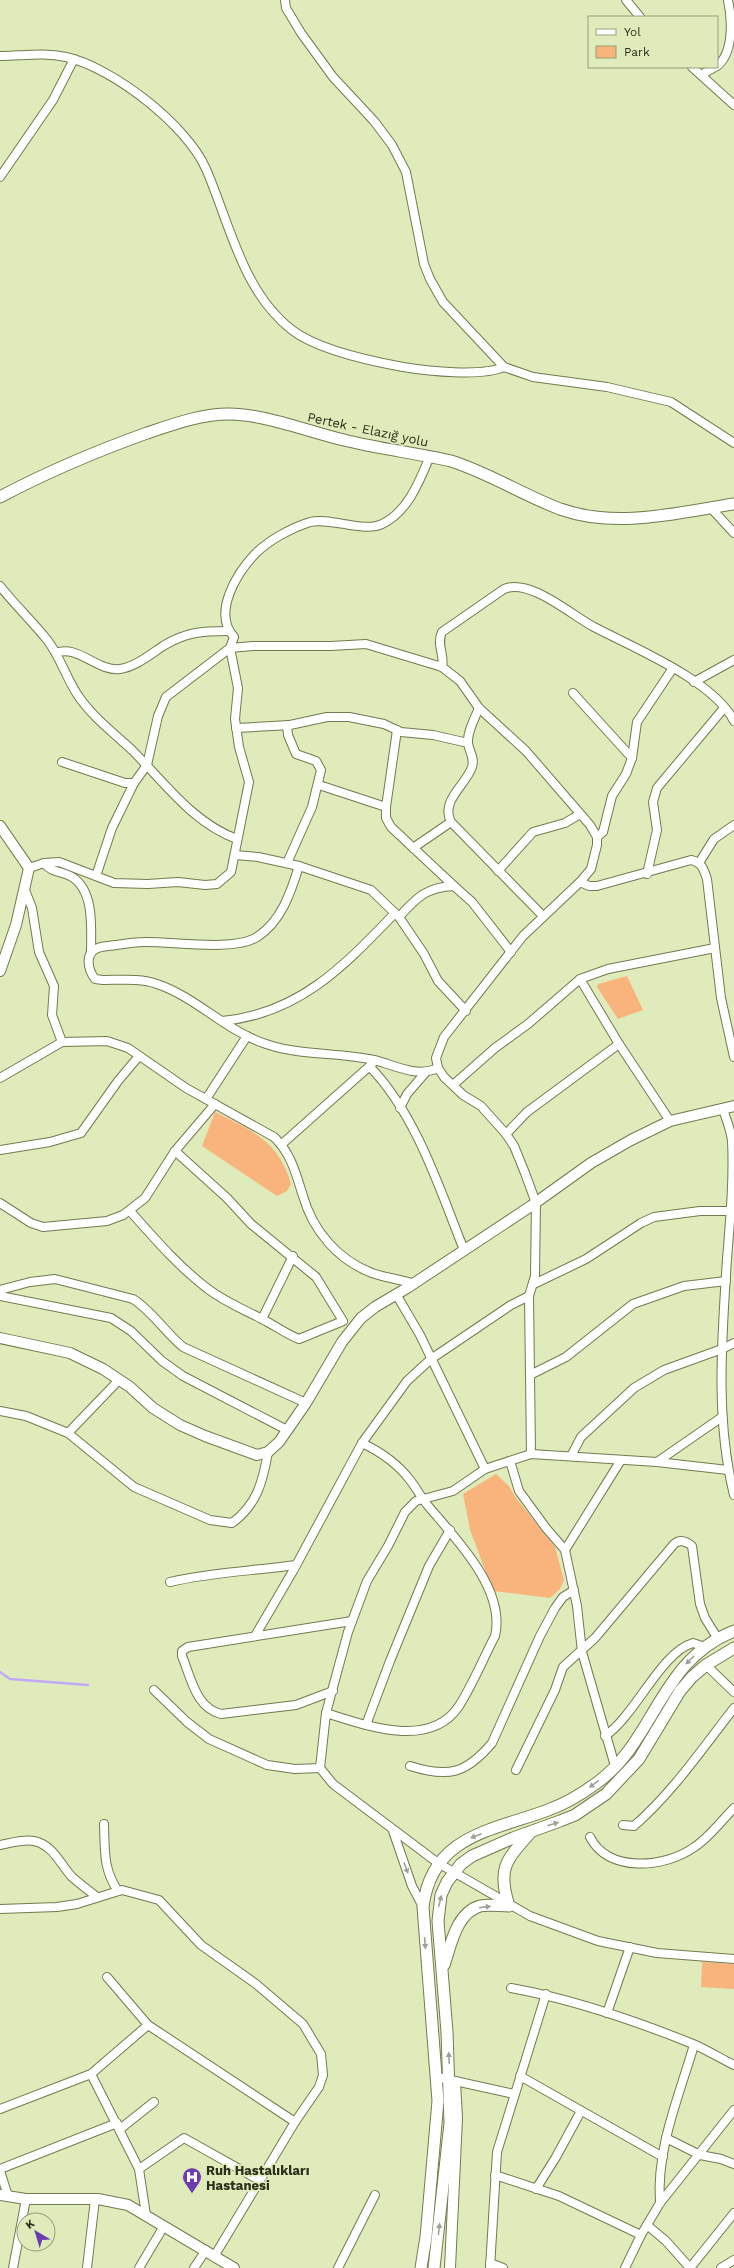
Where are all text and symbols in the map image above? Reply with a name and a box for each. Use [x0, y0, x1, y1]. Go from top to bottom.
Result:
legend [588, 16, 718, 68]
text: Yol [624, 25, 641, 39]
text: Park [624, 45, 650, 59]
street label: Pertek - Elazığ yolu [306, 409, 430, 450]
one-way arrow [685, 1655, 695, 1665]
one-way arrow [589, 1780, 600, 1789]
one-way arrow [548, 1820, 560, 1826]
one-way arrow [469, 1833, 481, 1839]
one-way arrow [403, 1862, 409, 1874]
one-way arrow [438, 1894, 444, 1907]
one-way arrow [479, 1904, 491, 1910]
one-way arrow [422, 1937, 429, 1949]
one-way arrow [445, 2052, 452, 2064]
place label: Ruh Hastalıkları Hastanesi [206, 2163, 310, 2193]
hospital icon: Ruh Hastalıkları Hastanesi [181, 2166, 203, 2194]
north arrow [16, 2212, 56, 2252]
text: K [23, 2217, 37, 2232]
one-way arrow [436, 2223, 443, 2235]

